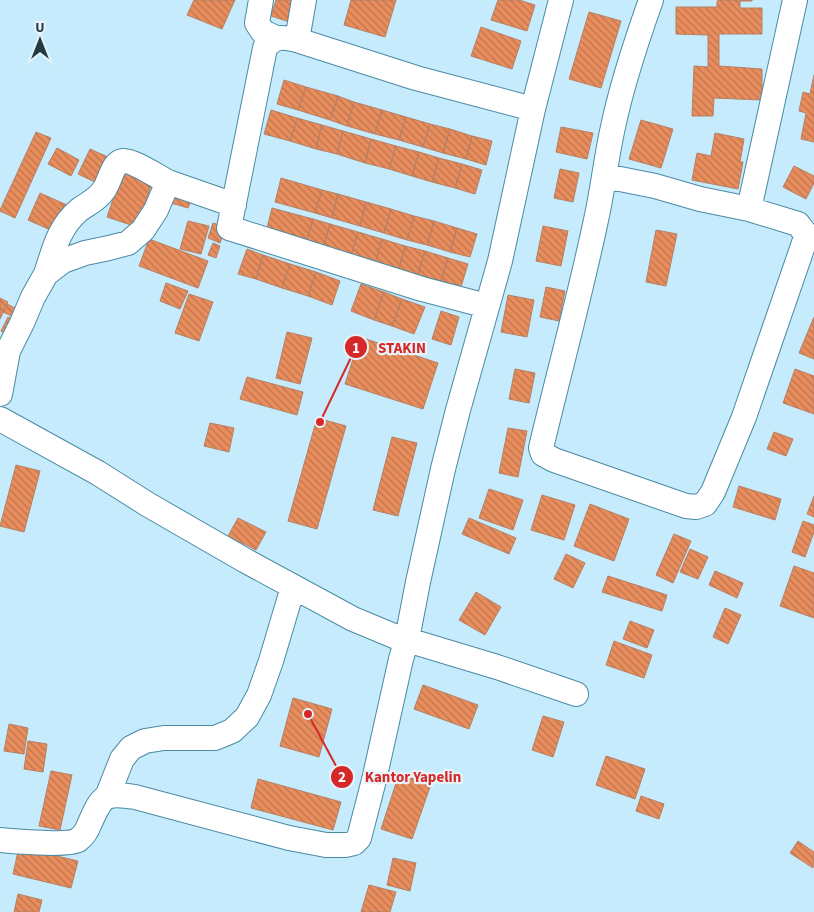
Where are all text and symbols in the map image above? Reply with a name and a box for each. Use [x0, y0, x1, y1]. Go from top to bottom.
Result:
north arrow [15, 15, 65, 65]
text: U [35, 18, 45, 38]
callout: STAKIN [343, 332, 436, 362]
text: 1 [352, 338, 360, 359]
text: STAKIN [378, 338, 426, 359]
callout: Kantor Yapelin [330, 762, 471, 792]
text: 2 [338, 767, 346, 788]
text: Kantor Yapelin [365, 767, 461, 788]

